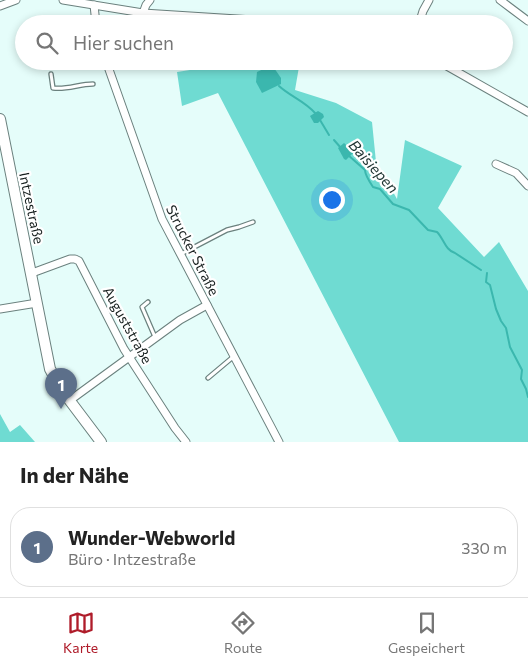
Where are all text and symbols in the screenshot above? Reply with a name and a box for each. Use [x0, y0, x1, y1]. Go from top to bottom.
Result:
search box [15, 15, 513, 70]
icon: search [33, 29, 61, 57]
text: Hier suchen [73, 31, 174, 54]
water label: Baisiepen [345, 136, 403, 196]
street label: Intzestraße [16, 171, 48, 245]
your location [319, 187, 345, 213]
street label: Strucker Straße [163, 202, 223, 298]
street label: Auguststraße [100, 283, 156, 367]
pin: 1 [45, 368, 77, 409]
text: In der Nähe [20, 462, 129, 487]
text: Wunder-Webworld [68, 526, 235, 549]
text: 1 [33, 538, 41, 557]
text: 330 m [461, 538, 507, 557]
text: Büro · Intzestraße [68, 549, 196, 568]
tab: Karte [63, 609, 98, 656]
tab: Route [224, 609, 262, 656]
tab: Gespeichert [388, 609, 465, 656]

